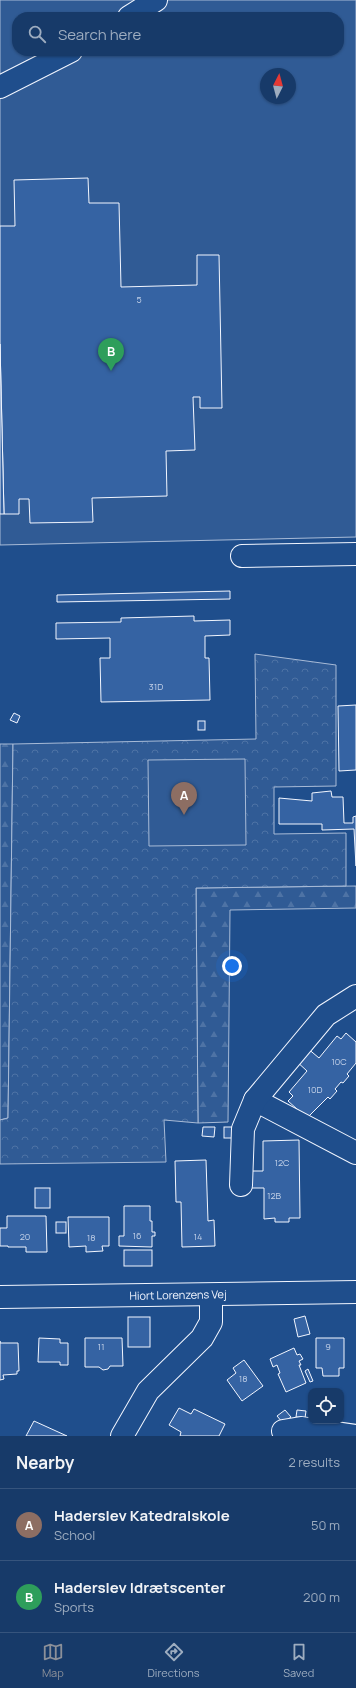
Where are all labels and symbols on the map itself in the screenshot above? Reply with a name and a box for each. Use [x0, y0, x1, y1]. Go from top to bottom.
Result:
north arrow [260, 68, 296, 104]
house number: 5 [136, 293, 142, 306]
pin: B [98, 338, 124, 371]
house number: 31D [149, 680, 163, 693]
pin: A [171, 782, 197, 815]
your location [222, 956, 242, 976]
house number: 10C [331, 1055, 347, 1068]
house number: 10D [307, 1083, 323, 1096]
house number: 12C [274, 1156, 290, 1169]
house number: 12B [267, 1189, 282, 1202]
house number: 16 [132, 1229, 142, 1242]
house number: 20 [20, 1230, 30, 1243]
house number: 14 [194, 1230, 202, 1243]
house number: 18 [87, 1231, 95, 1244]
street label: Hiort Lorenzens Vej [129, 1286, 227, 1303]
house number: 11 [97, 1340, 105, 1353]
house number: 9 [325, 1340, 331, 1353]
house number: 18 [239, 1372, 247, 1385]

